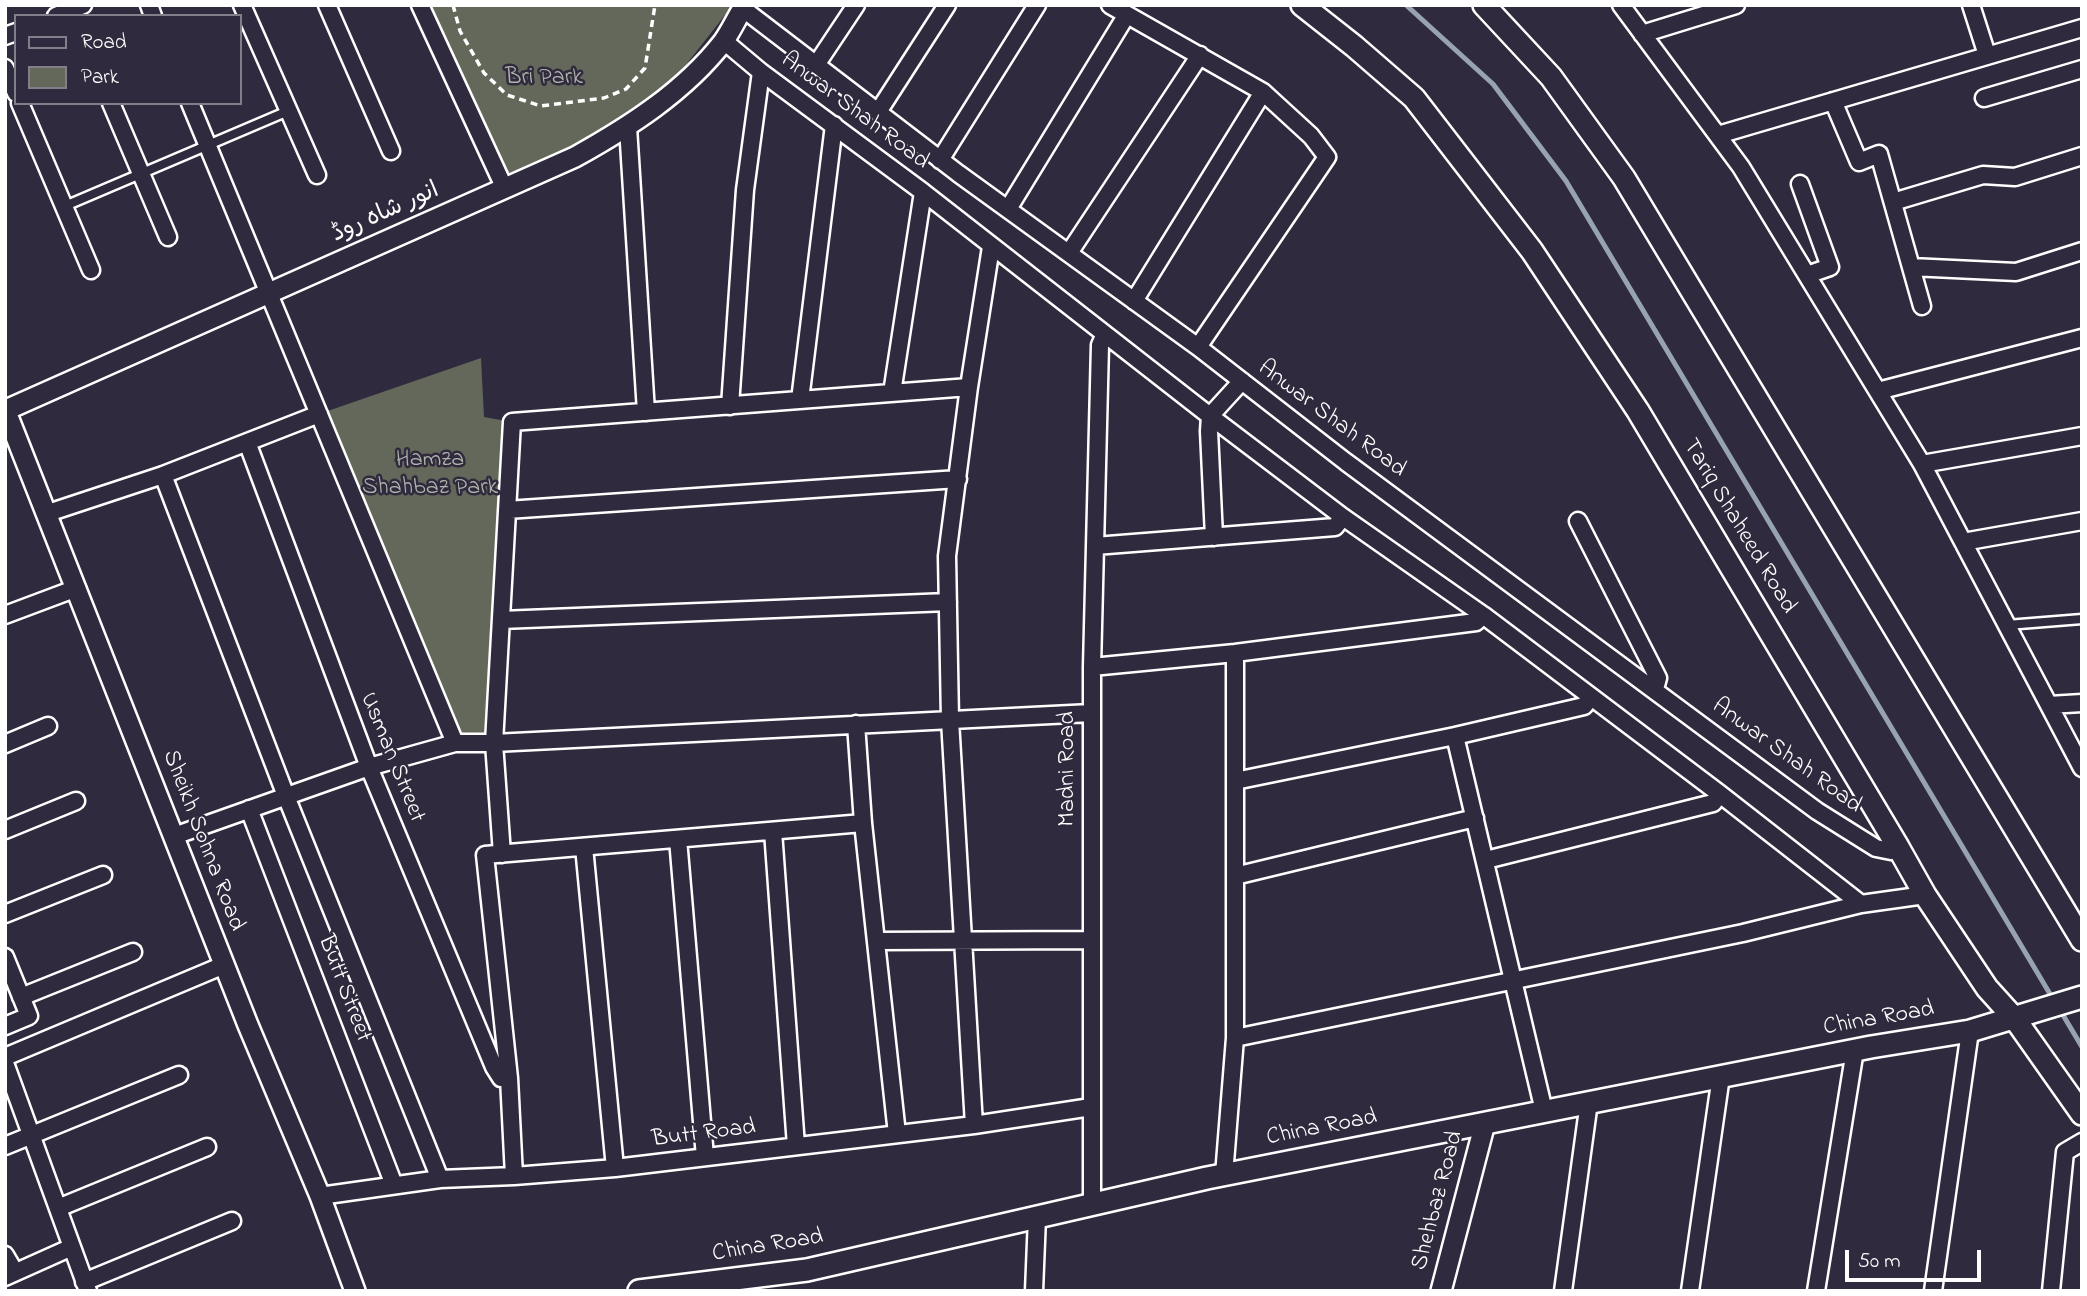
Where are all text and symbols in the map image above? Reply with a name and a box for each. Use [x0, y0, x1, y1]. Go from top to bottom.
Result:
legend [14, 14, 242, 105]
text: Road [81, 28, 127, 58]
street label: Anwar Shah Road [774, 47, 934, 177]
text: Park [81, 63, 119, 93]
park label: Bri Park [505, 65, 583, 93]
street label: انور شاہ روڈ [328, 177, 444, 251]
street label: Anwar Shah Road [1251, 355, 1411, 485]
street label: Tariq Shaheed Road [1674, 434, 1802, 620]
park label: Hamza Shahbaz Park [362, 447, 498, 503]
street label: Usman Street [352, 689, 430, 827]
street label: Anwar Shah Road [1705, 693, 1867, 821]
street label: Madni Road [1055, 711, 1083, 827]
street label: Sheikh Sohna Road [154, 747, 250, 935]
street label: Butt Street [309, 931, 377, 1047]
street label: China Road [1821, 996, 1937, 1044]
street label: China Road [1264, 1104, 1380, 1154]
street label: Butt Road [651, 1114, 757, 1156]
street label: Shehbaz Road [1407, 1128, 1471, 1274]
street label: China Road [710, 1224, 826, 1270]
scale bar [1849, 1236, 1986, 1280]
text: 50 m [1858, 1247, 1901, 1277]

